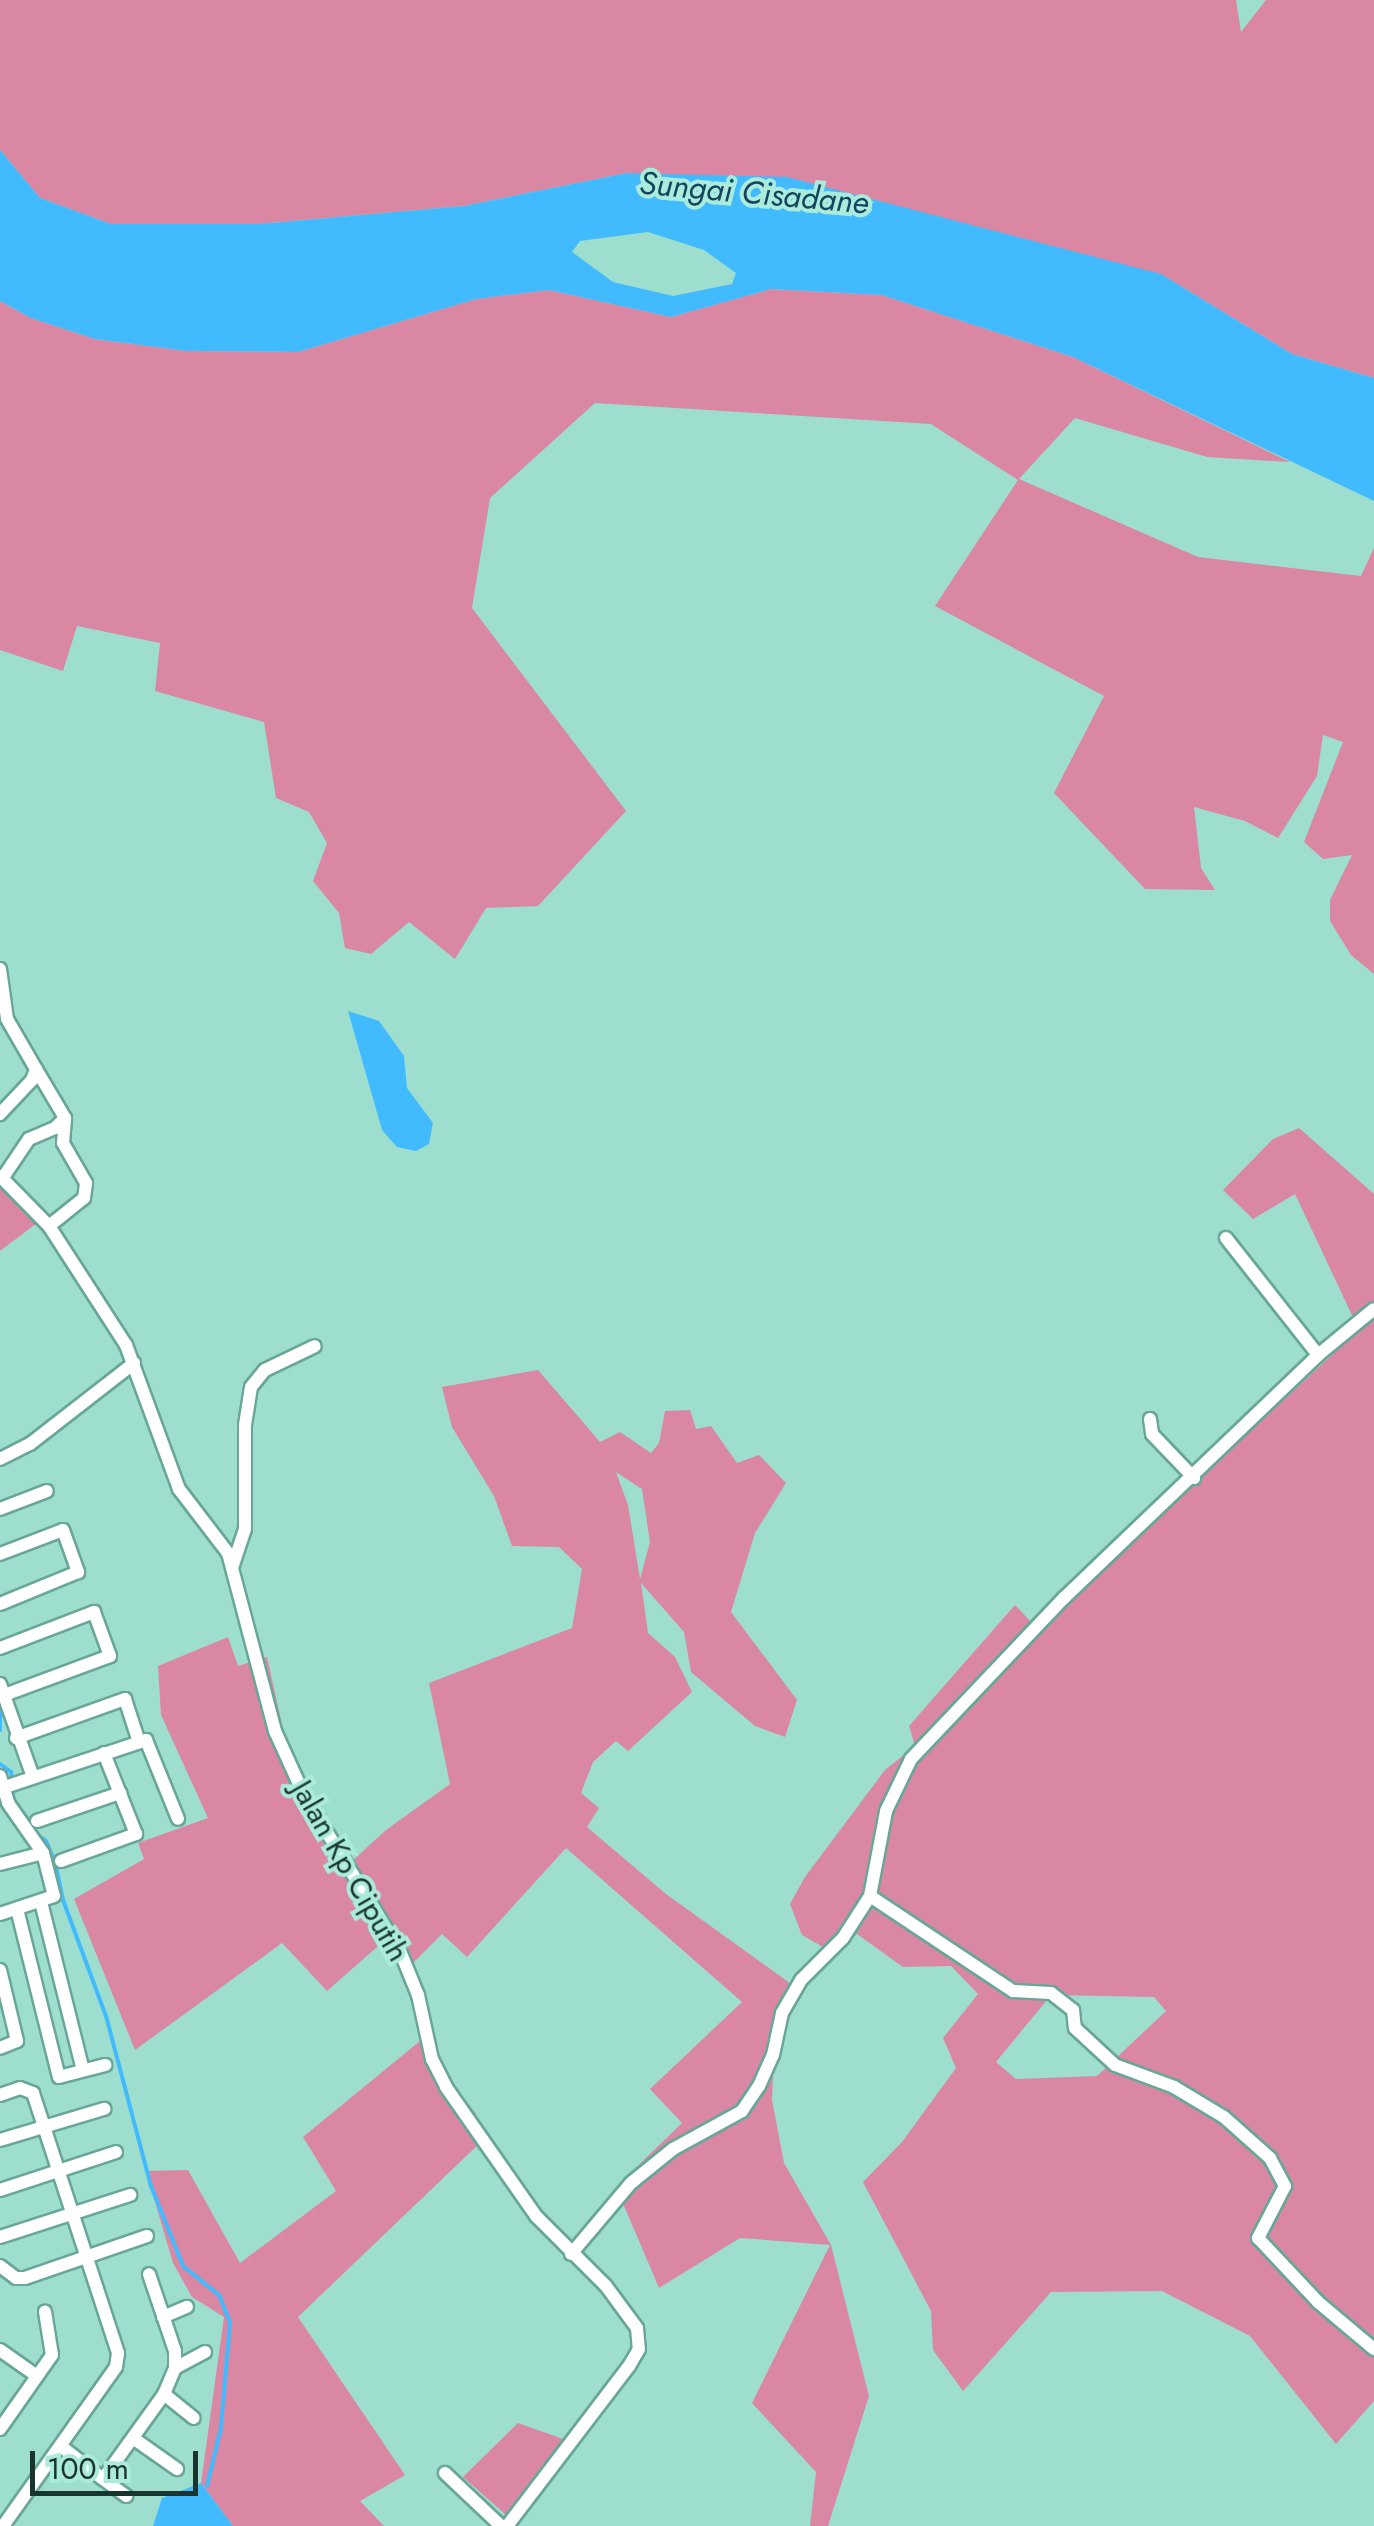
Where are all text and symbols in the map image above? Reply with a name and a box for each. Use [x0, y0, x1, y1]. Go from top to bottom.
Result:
water label: Sungai Cisadane [638, 164, 870, 222]
street label: Jalan Kp Ciputih [284, 1774, 416, 1968]
scale bar [35, 2431, 202, 2493]
text: 100 m [47, 2447, 129, 2490]

